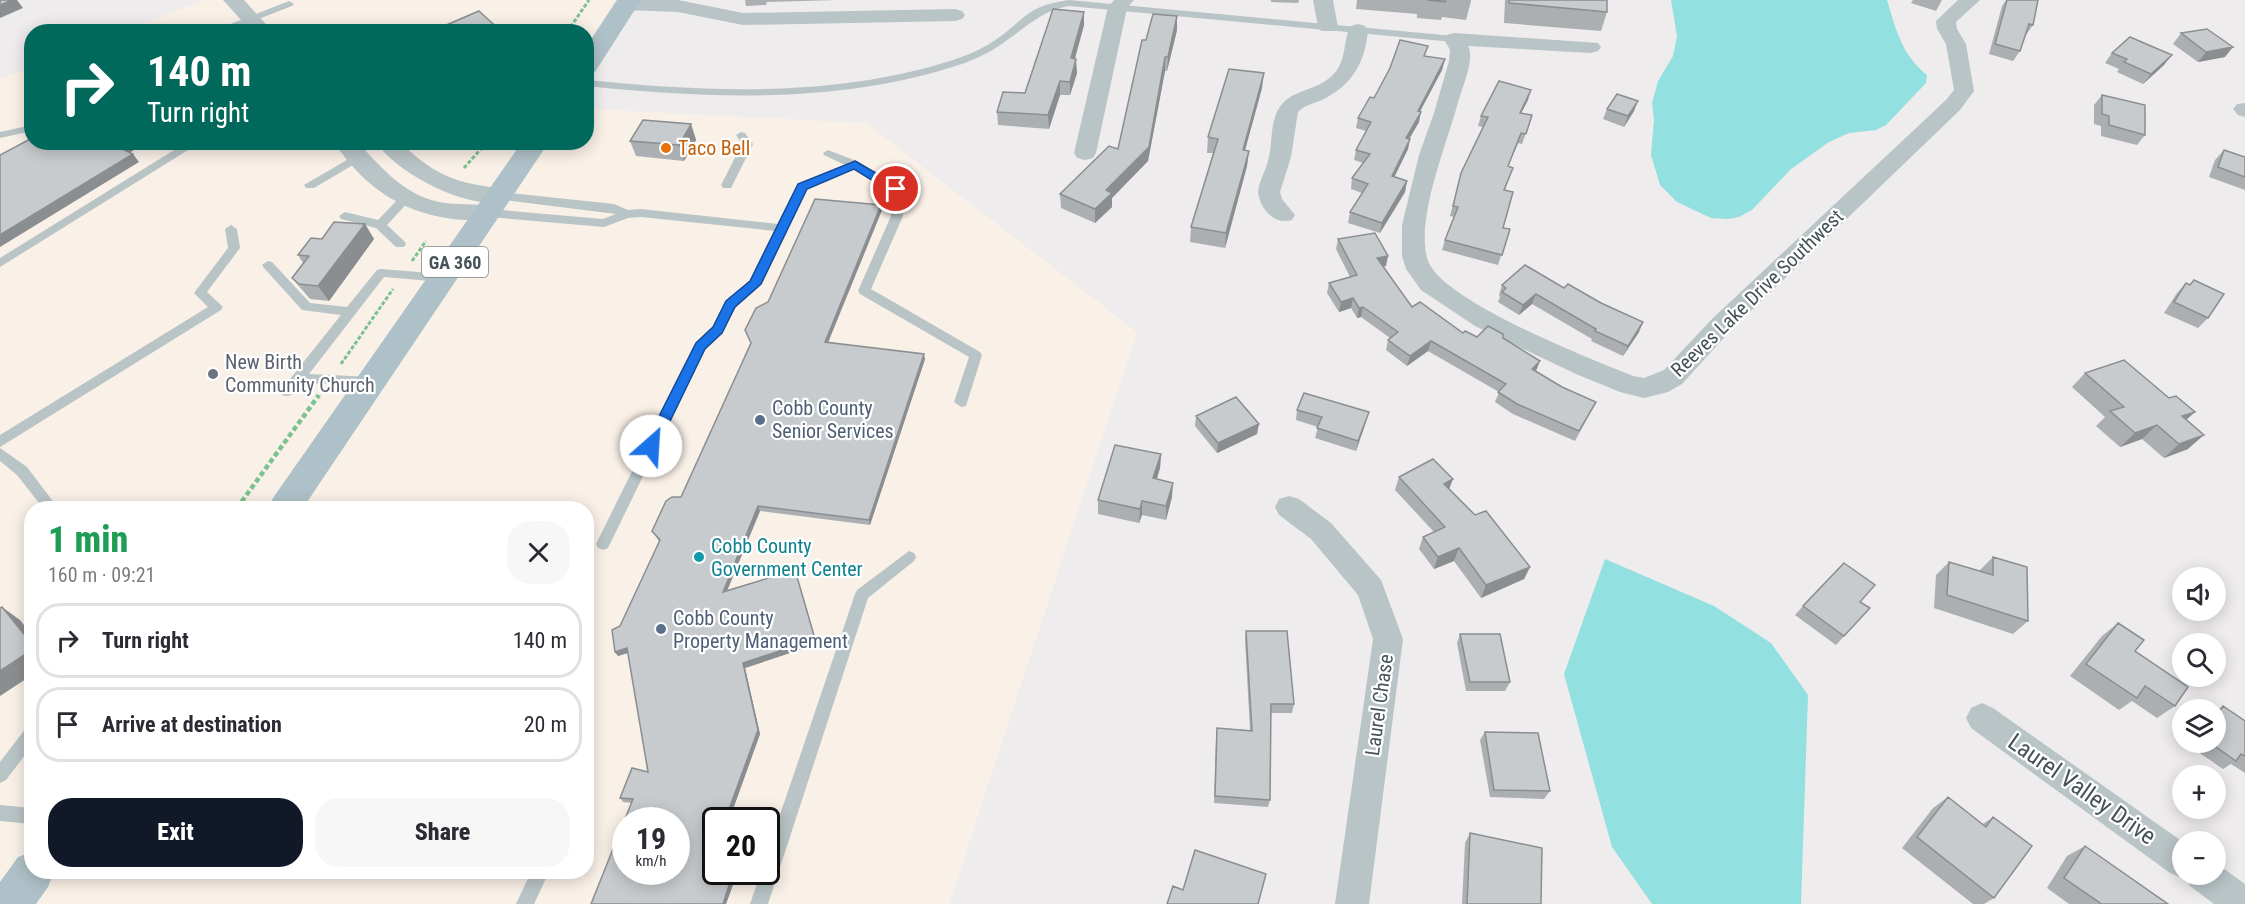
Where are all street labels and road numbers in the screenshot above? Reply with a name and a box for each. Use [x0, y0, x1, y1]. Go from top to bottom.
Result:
street label: Reeves Lake Drive Southwest [1666, 204, 1848, 382]
road number: GA 360 [422, 247, 488, 277]
street label: Laurel Chase [1360, 653, 1398, 757]
street label: Laurel Valley Drive [2003, 728, 2161, 850]

